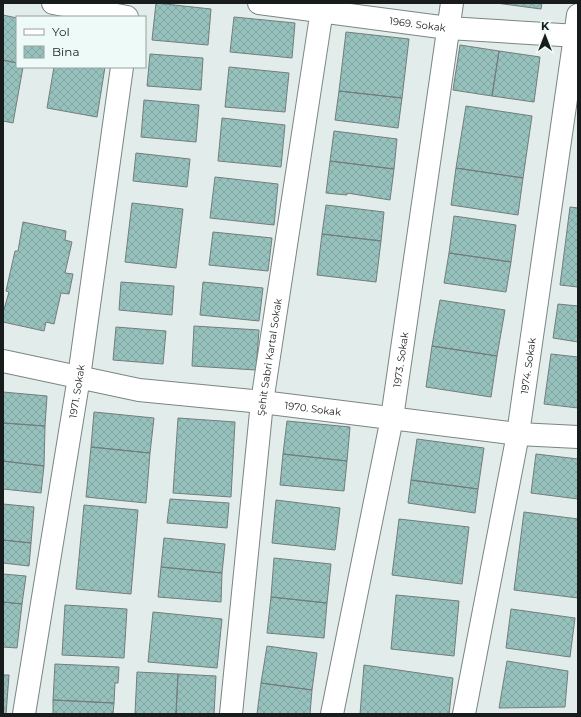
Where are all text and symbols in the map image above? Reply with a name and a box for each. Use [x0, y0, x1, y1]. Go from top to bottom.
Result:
street label: 1969. Sokak [389, 14, 447, 35]
legend [16, 16, 146, 68]
north arrow [525, 16, 565, 56]
text: K [541, 19, 550, 33]
text: Yol [52, 24, 70, 39]
text: Bina [52, 44, 79, 59]
street label: Şehit Sabri Kartal Sokak [255, 297, 285, 417]
street label: 1973. Sokak [390, 331, 411, 388]
street label: 1974. Sokak [518, 337, 539, 395]
street label: 1971. Sokak [66, 364, 88, 419]
street label: 1970. Sokak [284, 399, 342, 419]

